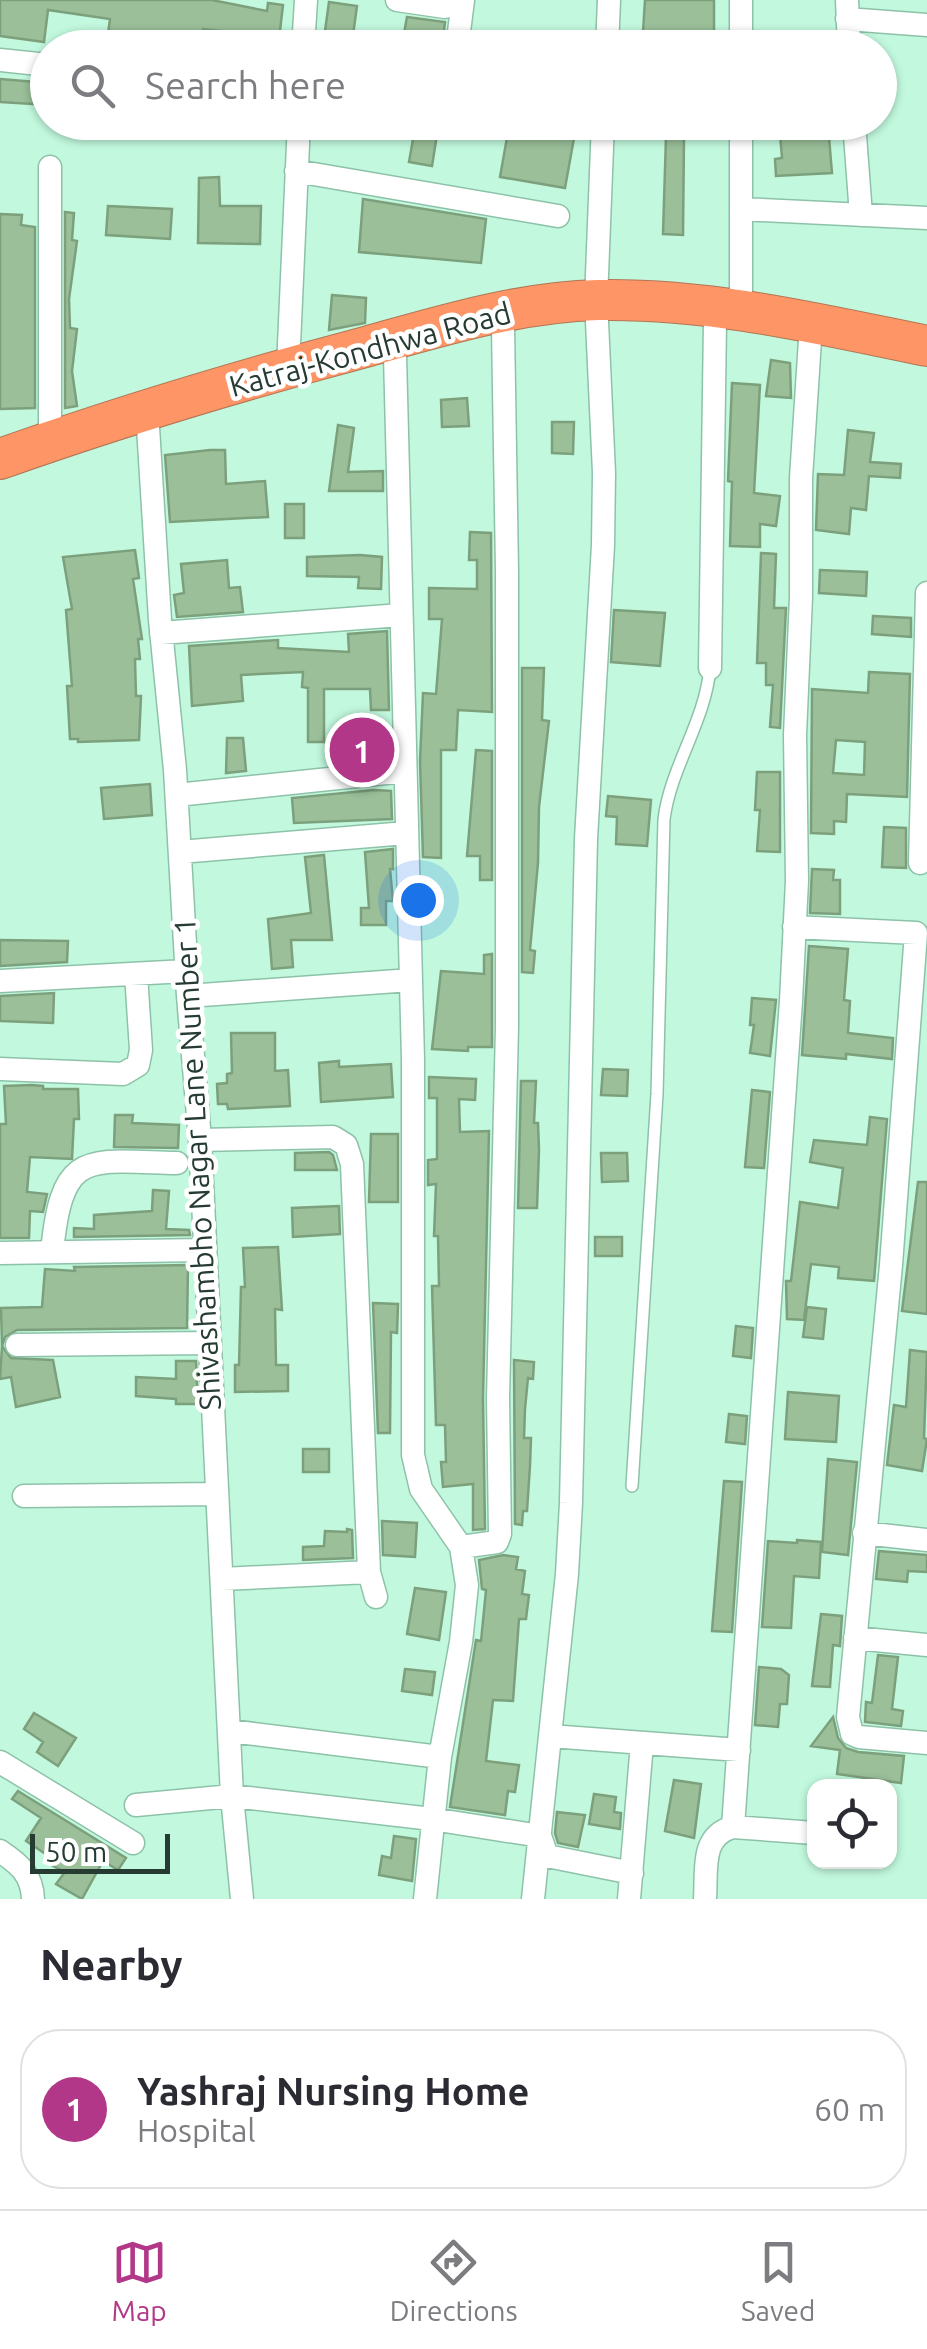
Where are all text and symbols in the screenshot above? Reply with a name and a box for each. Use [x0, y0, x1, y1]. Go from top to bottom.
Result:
search box [30, 30, 897, 140]
icon: search [65, 58, 120, 113]
text: Search here [145, 64, 346, 106]
street label: Katraj-Kondhwa Road [226, 295, 514, 403]
pin: 1 [330, 712, 394, 788]
your location [393, 875, 444, 926]
street label: Shivashambho Nagar Lane Number 1 [167, 917, 227, 1411]
map controls [807, 1779, 897, 1869]
button: locate [807, 1779, 897, 1869]
scale bar [30, 1829, 170, 1874]
text: 50 m [45, 1836, 107, 1867]
text: Nearby [40, 1941, 183, 1988]
text: Yashraj Nursing Home [137, 2070, 529, 2112]
text: 1 [65, 2091, 84, 2127]
text: 60 m [814, 2091, 885, 2127]
text: Hospital [137, 2112, 256, 2148]
tab: Map [112, 2235, 167, 2326]
tab: Directions [390, 2235, 518, 2326]
tab: Saved [741, 2235, 815, 2326]

